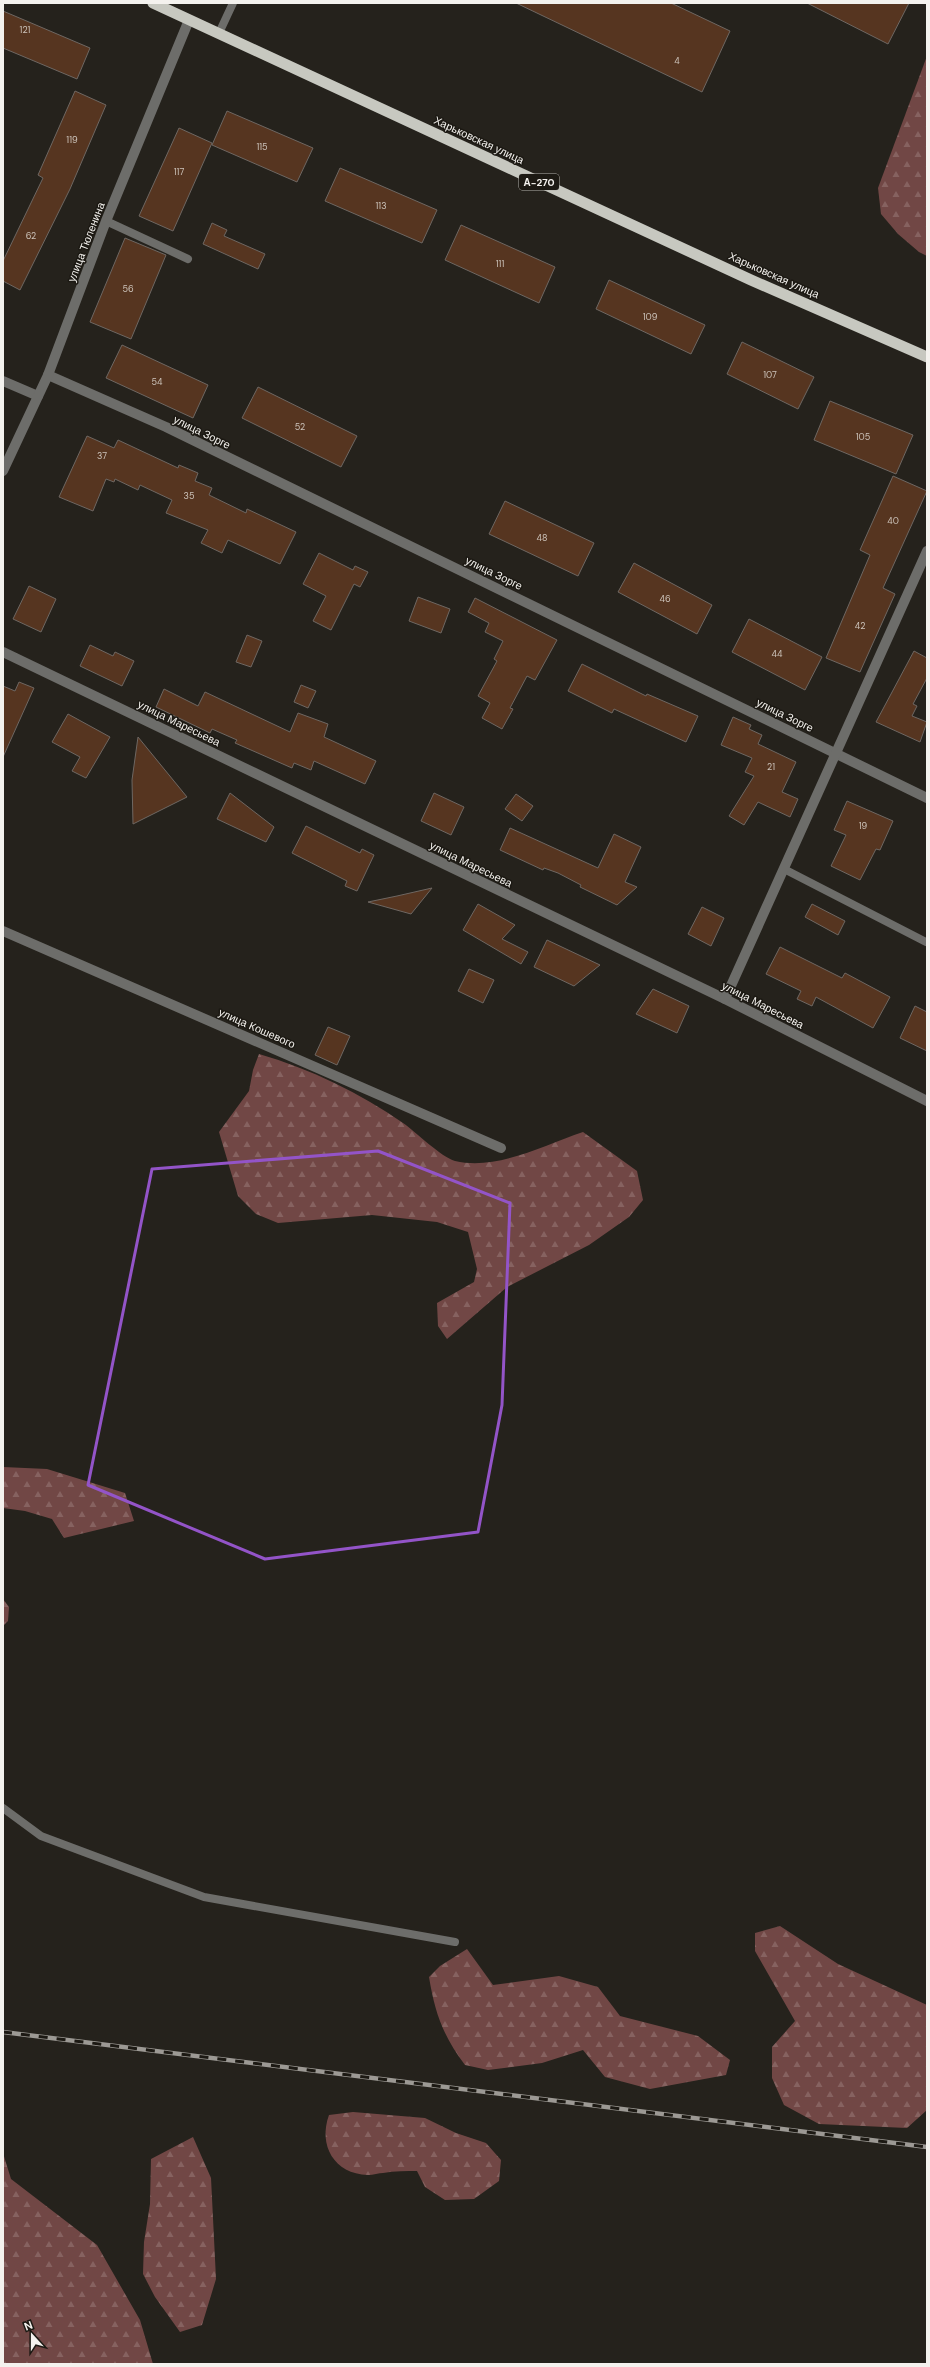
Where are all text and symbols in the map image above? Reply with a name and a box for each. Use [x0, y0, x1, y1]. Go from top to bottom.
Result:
house number: 121 [20, 24, 31, 36]
house number: 4 [674, 55, 680, 67]
street label: Харьковская улица [432, 113, 527, 167]
house number: 119 [66, 134, 78, 146]
house number: 115 [256, 141, 268, 153]
house number: 117 [174, 166, 184, 178]
road number: А-270 [519, 174, 559, 190]
street label: улица Тюленина [64, 199, 108, 284]
house number: 113 [376, 200, 386, 212]
house number: 62 [26, 230, 36, 242]
street label: Харьковская улица [726, 249, 822, 302]
house number: 111 [496, 258, 504, 270]
house number: 56 [122, 283, 134, 295]
house number: 109 [643, 311, 658, 323]
house number: 107 [763, 369, 777, 381]
house number: 54 [152, 376, 163, 388]
street label: улица Зорге [171, 412, 233, 452]
house number: 52 [295, 421, 305, 433]
house number: 105 [856, 431, 870, 443]
house number: 37 [97, 450, 107, 462]
house number: 35 [184, 490, 194, 502]
house number: 40 [887, 515, 899, 527]
house number: 48 [537, 532, 547, 544]
street label: улица Зорге [463, 553, 525, 593]
house number: 46 [659, 593, 671, 605]
house number: 42 [855, 620, 865, 632]
house number: 44 [772, 648, 783, 660]
street label: улица Зорге [754, 695, 816, 735]
street label: улица Маресьева [135, 697, 223, 749]
house number: 21 [767, 761, 775, 773]
house number: 19 [859, 820, 868, 832]
street label: улица Маресьева [427, 838, 515, 890]
street label: улица Маресьева [720, 978, 807, 1032]
street label: улица Кошевого [217, 1005, 297, 1051]
north arrow [12, 2315, 52, 2355]
text: N [22, 2318, 35, 2334]

